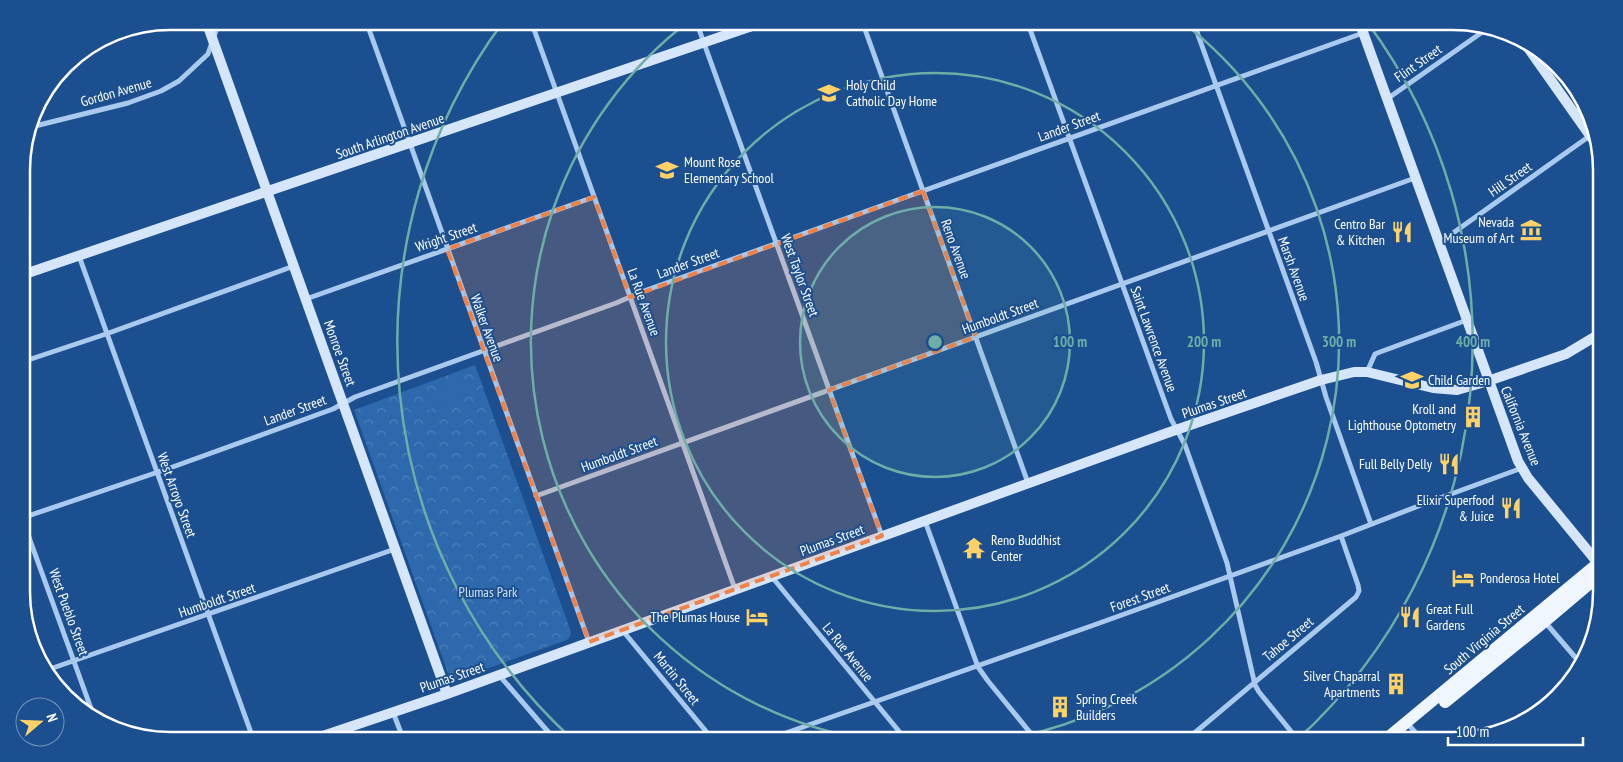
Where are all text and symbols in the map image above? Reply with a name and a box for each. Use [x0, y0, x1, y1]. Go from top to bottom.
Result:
street label: Flint Street [1391, 40, 1445, 86]
street label: Gordon Avenue [78, 73, 154, 111]
place label: Holy Child Catholic Day Home [846, 76, 937, 110]
school or university icon: Holy Child Catholic Day Home [816, 80, 842, 106]
street label: Lander Street [1035, 106, 1103, 146]
street label: South Arlington Avenue [333, 109, 447, 163]
place label: Mount Rose Elementary School [684, 153, 774, 187]
school or university icon: Mount Rose Elementary School [654, 157, 680, 183]
street label: Hill Street [1485, 157, 1535, 200]
place label: Nevada Museum of Art [1444, 213, 1514, 247]
place label: Centro Bar & Kitchen [1334, 215, 1385, 249]
street label: Reno Avenue [937, 217, 975, 281]
museum icon: Nevada Museum of Art [1518, 217, 1544, 243]
street label: Wright Street [413, 218, 479, 256]
restaurant icon: Centro Bar & Kitchen [1389, 219, 1415, 245]
street label: West Taylor Street [777, 231, 823, 319]
street label: Marsh Avenue [1274, 234, 1314, 304]
street label: Lander Street [654, 243, 722, 283]
street label: La Rue Avenue [623, 266, 665, 339]
street label: Saint Lawrence Avenue [1126, 284, 1182, 395]
street label: Walker Avenue [466, 292, 508, 364]
street label: Humboldt Street [959, 294, 1041, 338]
street label: Monroe Street [320, 318, 360, 389]
text: 100 m [1053, 332, 1087, 351]
text: 200 m [1187, 332, 1221, 351]
text: 300 m [1322, 332, 1356, 351]
text: 400 m [1456, 332, 1490, 351]
centre of rings [926, 333, 944, 351]
school or university icon: Child Garden [1399, 367, 1425, 393]
place label: Child Garden [1428, 371, 1490, 389]
street label: Plumas Street [1179, 384, 1249, 422]
street label: California Avenue [1497, 384, 1545, 469]
street label: Lander Street [261, 390, 329, 430]
place label: Kroll and Lighthouse Optometry [1348, 400, 1457, 434]
building icon: Kroll and Lighthouse Optometry [1460, 404, 1486, 430]
street label: Humboldt Street [578, 432, 660, 476]
street label: West Arroyo Street [153, 450, 201, 540]
restaurant icon: Full Belly Delly [1436, 451, 1462, 477]
place label: Full Belly Delly [1359, 455, 1433, 473]
place label: Elixir Superfood & Juice [1417, 491, 1494, 525]
restaurant icon: Elixir Superfood & Juice [1498, 495, 1524, 521]
street label: Plumas Street [797, 520, 867, 560]
place label: Reno Buddhist Center [991, 531, 1061, 565]
temple icon: Reno Buddhist Center [961, 535, 987, 561]
hotel icon: Ponderosa Hotel [1450, 565, 1476, 591]
street label: West Pueblo Street [45, 566, 93, 658]
place label: Ponderosa Hotel [1480, 569, 1560, 587]
street label: Humboldt Street [176, 578, 258, 622]
street label: Forest Street [1108, 578, 1172, 616]
park label: Plumas Park [459, 583, 518, 601]
place label: Great Full Gardens [1426, 600, 1474, 634]
street label: South Virginia Street [1440, 600, 1528, 678]
hotel icon: The Plumas House [744, 604, 770, 630]
restaurant icon: Great Full Gardens [1397, 604, 1423, 630]
place label: The Plumas House [651, 608, 740, 626]
street label: Tahoe Street [1259, 613, 1317, 665]
street label: La Rue Avenue [819, 619, 877, 685]
street label: Martin Street [650, 648, 704, 709]
street label: Plumas Street [417, 658, 487, 696]
place label: Silver Chaparral Apartments [1303, 667, 1381, 701]
building icon: Silver Chaparral Apartments [1383, 671, 1409, 697]
place label: Spring Creek Builders [1076, 690, 1138, 724]
building icon: Spring Creek Builders [1047, 694, 1073, 720]
north arrow [15, 697, 65, 747]
text: N [43, 711, 62, 724]
scale bar [1448, 714, 1583, 746]
text: 100 m [1456, 722, 1489, 741]

